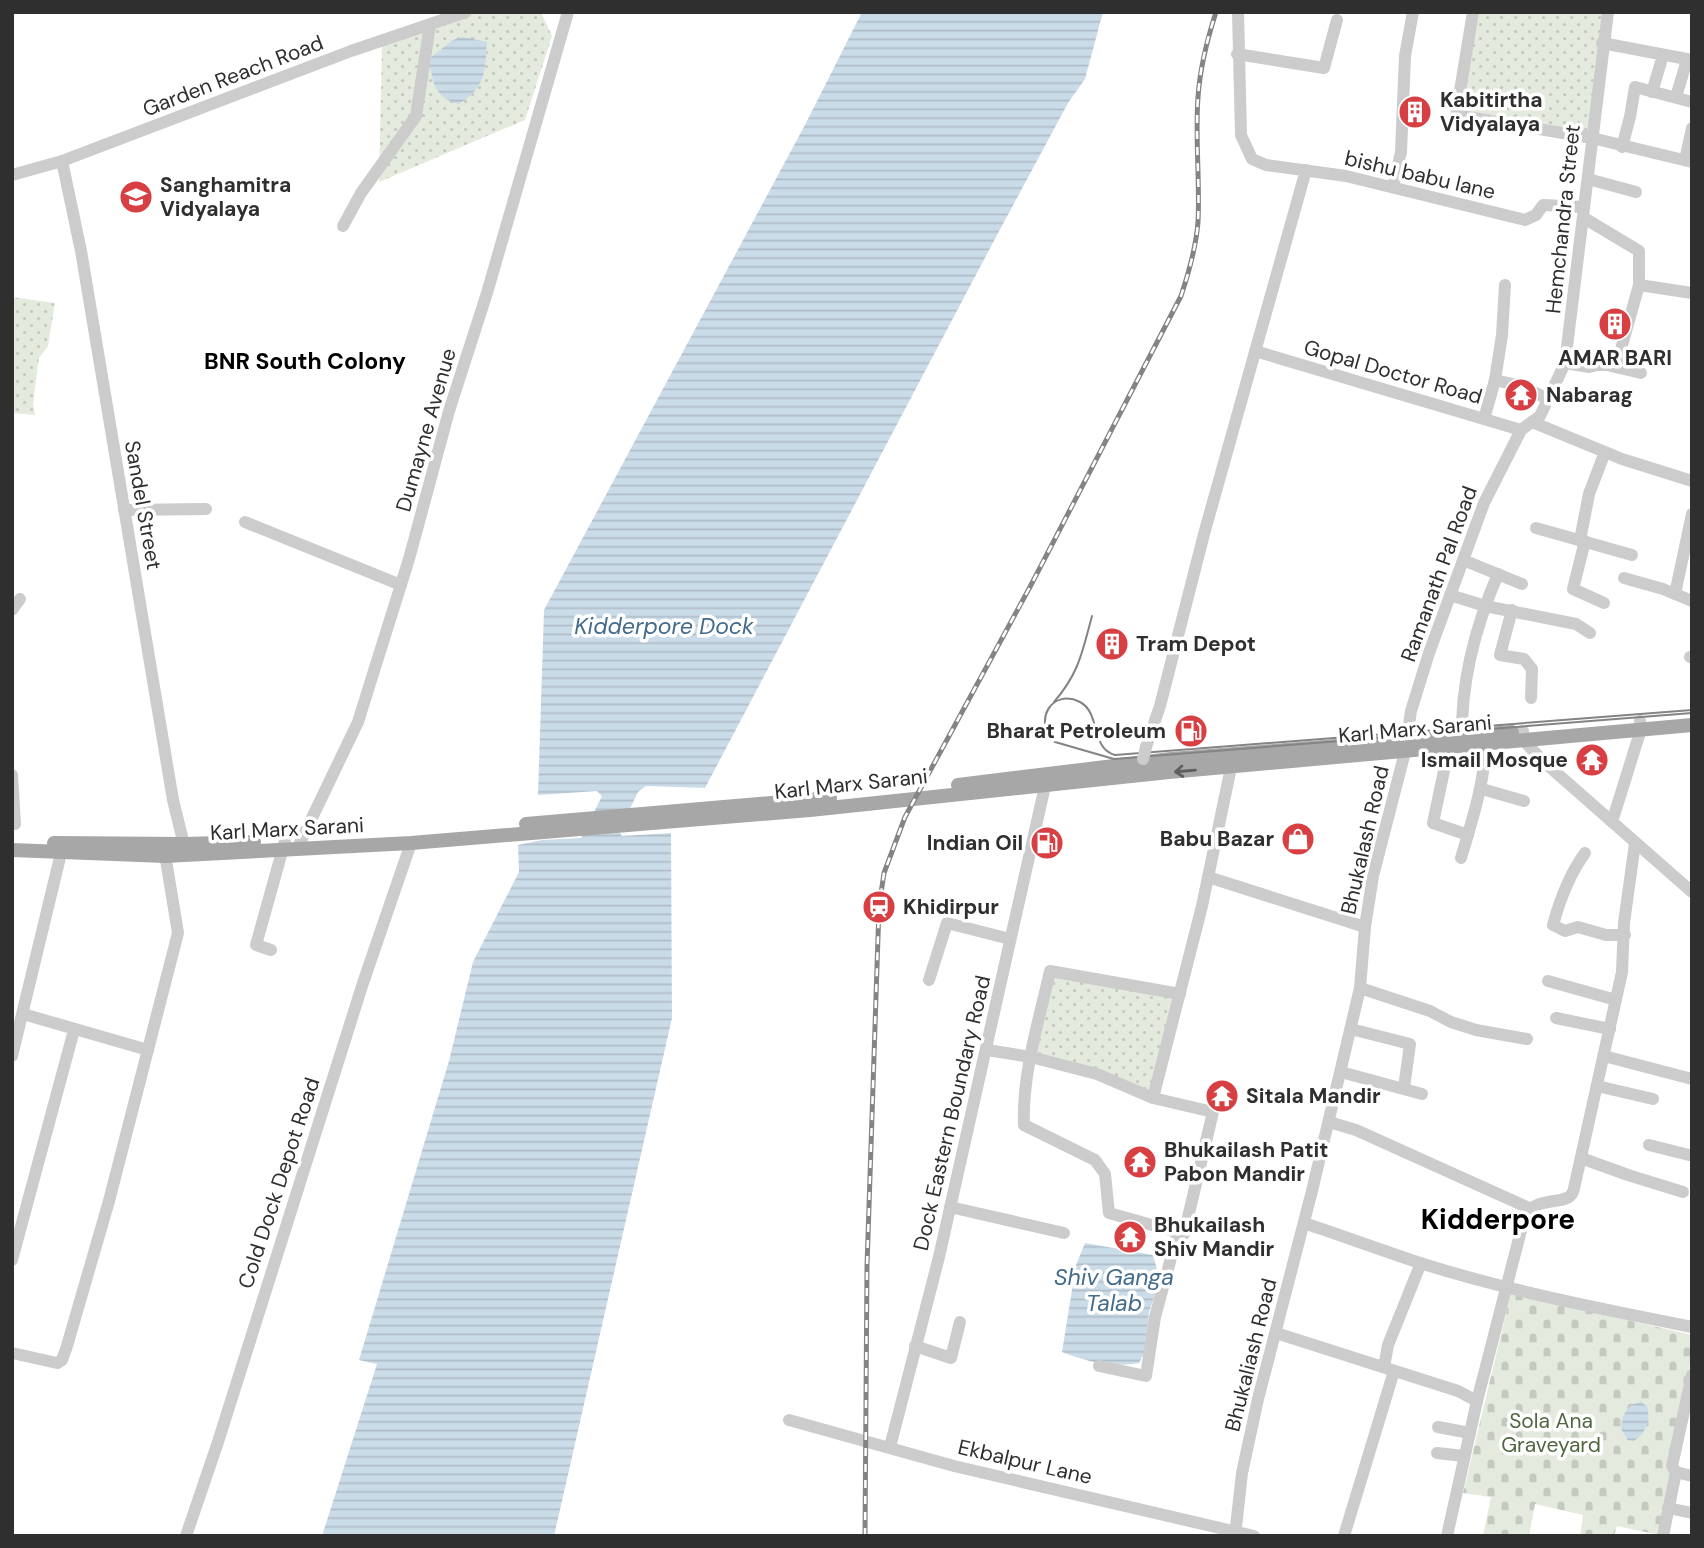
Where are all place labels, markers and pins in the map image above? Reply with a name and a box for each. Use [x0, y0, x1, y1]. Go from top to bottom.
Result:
place label: Kabitirtha Vidyalaya [1440, 86, 1543, 138]
building icon: Kabitirtha Vidyalaya [1396, 93, 1434, 131]
place label: Sanghamitra Vidyalaya [160, 171, 291, 223]
school or university icon: Sanghamitra Vidyalaya [117, 178, 155, 216]
building icon: AMAR BARI [1596, 305, 1634, 343]
place label: AMAR BARI [1558, 344, 1672, 372]
temple icon: Nabarag [1502, 376, 1540, 414]
place label: Nabarag [1546, 381, 1633, 409]
building icon: Tram Depot [1093, 625, 1131, 663]
place label: Tram Depot [1136, 630, 1256, 658]
fuel station icon: Bharat Petroleum [1172, 712, 1210, 750]
place label: Bharat Petroleum [986, 717, 1166, 745]
temple icon: Ismail Mosque [1573, 741, 1611, 779]
place label: Ismail Mosque [1421, 746, 1568, 774]
shop icon: Babu Bazar [1279, 820, 1317, 858]
fuel station icon: Indian Oil [1028, 824, 1066, 862]
place label: Babu Bazar [1160, 825, 1274, 853]
place label: Indian Oil [927, 829, 1023, 857]
station icon: Khidirpur [860, 888, 898, 926]
place label: Khidirpur [903, 893, 999, 921]
temple icon: Sitala Mandir [1203, 1077, 1241, 1115]
place label: Sitala Mandir [1246, 1082, 1381, 1110]
place label: Bhukailash Patit Pabon Mandir [1164, 1136, 1328, 1188]
temple icon: Bhukailash Patit Pabon Mandir [1121, 1143, 1159, 1181]
place label: Bhukailash Shiv Mandir [1154, 1211, 1275, 1263]
temple icon: Bhukailash Shiv Mandir [1111, 1218, 1149, 1256]

